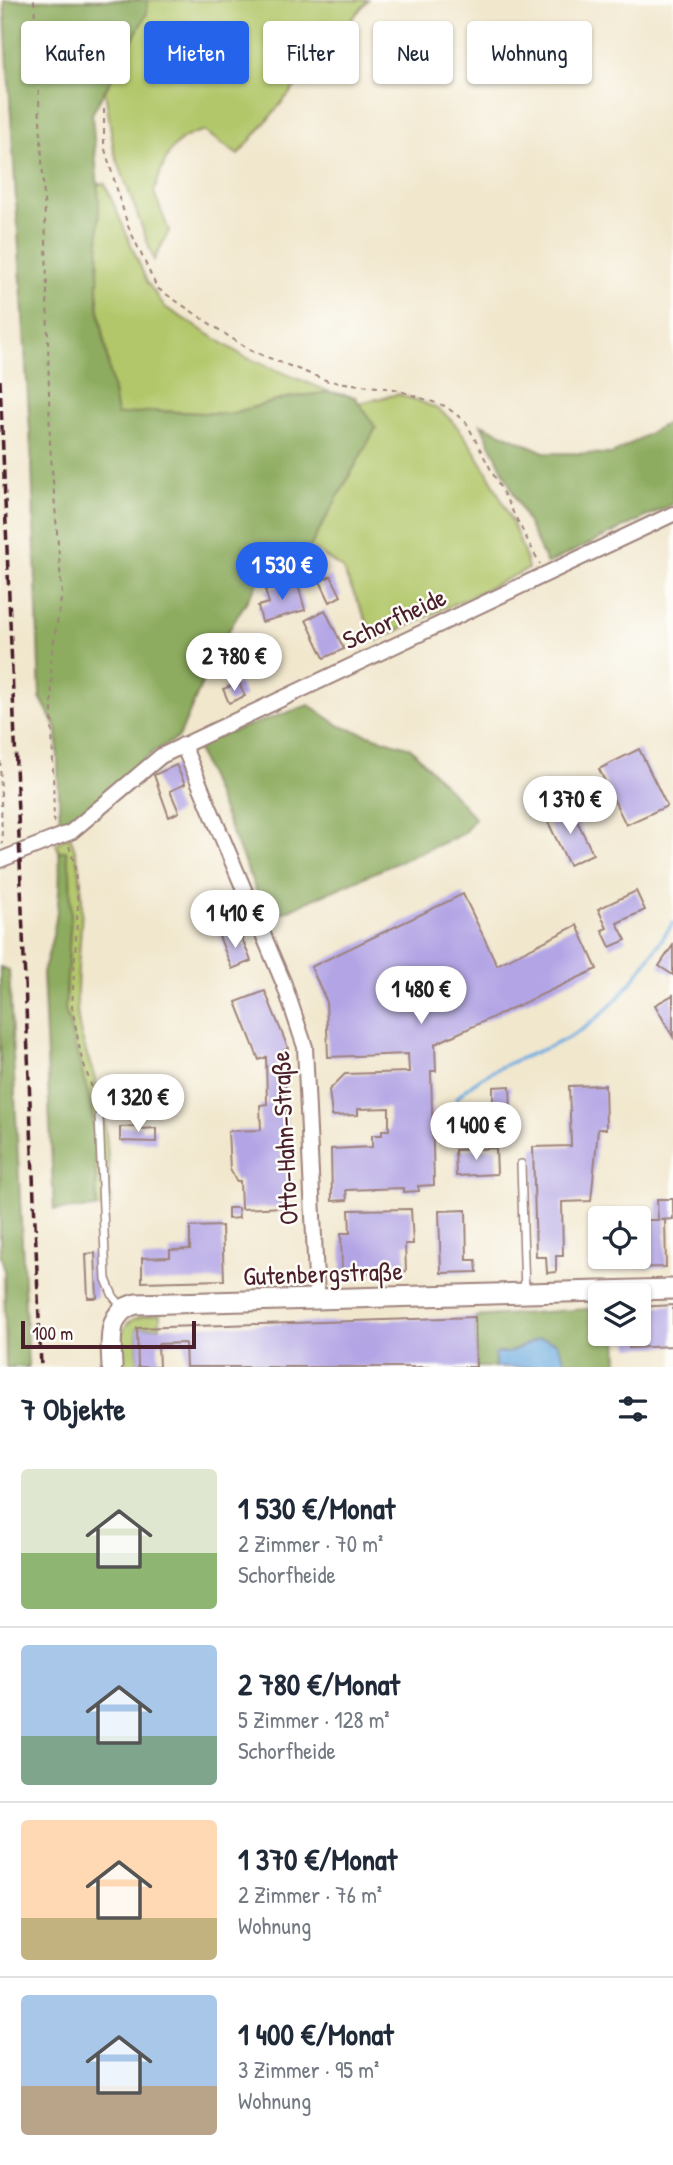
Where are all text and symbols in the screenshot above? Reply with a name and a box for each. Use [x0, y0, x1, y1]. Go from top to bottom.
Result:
chip: Kaufen [21, 21, 130, 84]
chip: Mieten [144, 21, 249, 84]
chip: Filter [263, 21, 359, 84]
chip: Neu [373, 21, 453, 84]
chip: Wohnung [467, 21, 592, 84]
pin: 1 530 € [217, 542, 347, 602]
text: 1 530 € [252, 549, 312, 580]
street label: Schorfheide [337, 579, 451, 657]
pin: 2 780 € [169, 634, 299, 693]
text: 2 780 € [202, 640, 266, 671]
pin: 1 370 € [505, 776, 635, 836]
text: 1 370 € [539, 783, 601, 814]
pin: 1 410 € [170, 890, 300, 950]
text: 1 410 € [206, 897, 264, 928]
pin: 1 480 € [356, 967, 486, 1026]
text: 1 480 € [392, 973, 450, 1004]
street label: Otto-Hahn-Straße [262, 1050, 306, 1226]
pin: 1 320 € [73, 1074, 203, 1134]
text: 1 320 € [107, 1081, 169, 1112]
pin: 1 400 € [411, 1102, 541, 1162]
text: 1 400 € [446, 1109, 506, 1140]
map controls [588, 1206, 651, 1346]
button: locate [588, 1206, 651, 1269]
street label: Gutenbergstraße [243, 1253, 403, 1293]
button: layers [588, 1283, 651, 1346]
scale bar [21, 1318, 196, 1350]
text: 100 m [32, 1320, 73, 1346]
text: 7 Objekte [21, 1389, 126, 1429]
icon: filters [614, 1390, 652, 1428]
text: 1 530 €/Monat [238, 1488, 395, 1528]
icon: home [77, 1497, 161, 1581]
text: 2 Zimmer · 70 m² [238, 1528, 383, 1559]
text: Schorfheide [238, 1559, 336, 1590]
text: 2 780 €/Monat [238, 1664, 400, 1704]
icon: home [77, 1673, 161, 1757]
text: 5 Zimmer · 128 m² [238, 1704, 390, 1735]
text: Schorfheide [238, 1735, 336, 1766]
text: 1 370 €/Monat [238, 1839, 397, 1879]
icon: home [77, 1848, 161, 1932]
text: 2 Zimmer · 76 m² [238, 1879, 382, 1910]
text: Wohnung [238, 1910, 311, 1941]
text: 1 400 €/Monat [238, 2014, 394, 2054]
icon: home [77, 2023, 161, 2107]
text: 3 Zimmer · 95 m² [238, 2054, 379, 2085]
text: Wohnung [238, 2085, 311, 2116]

